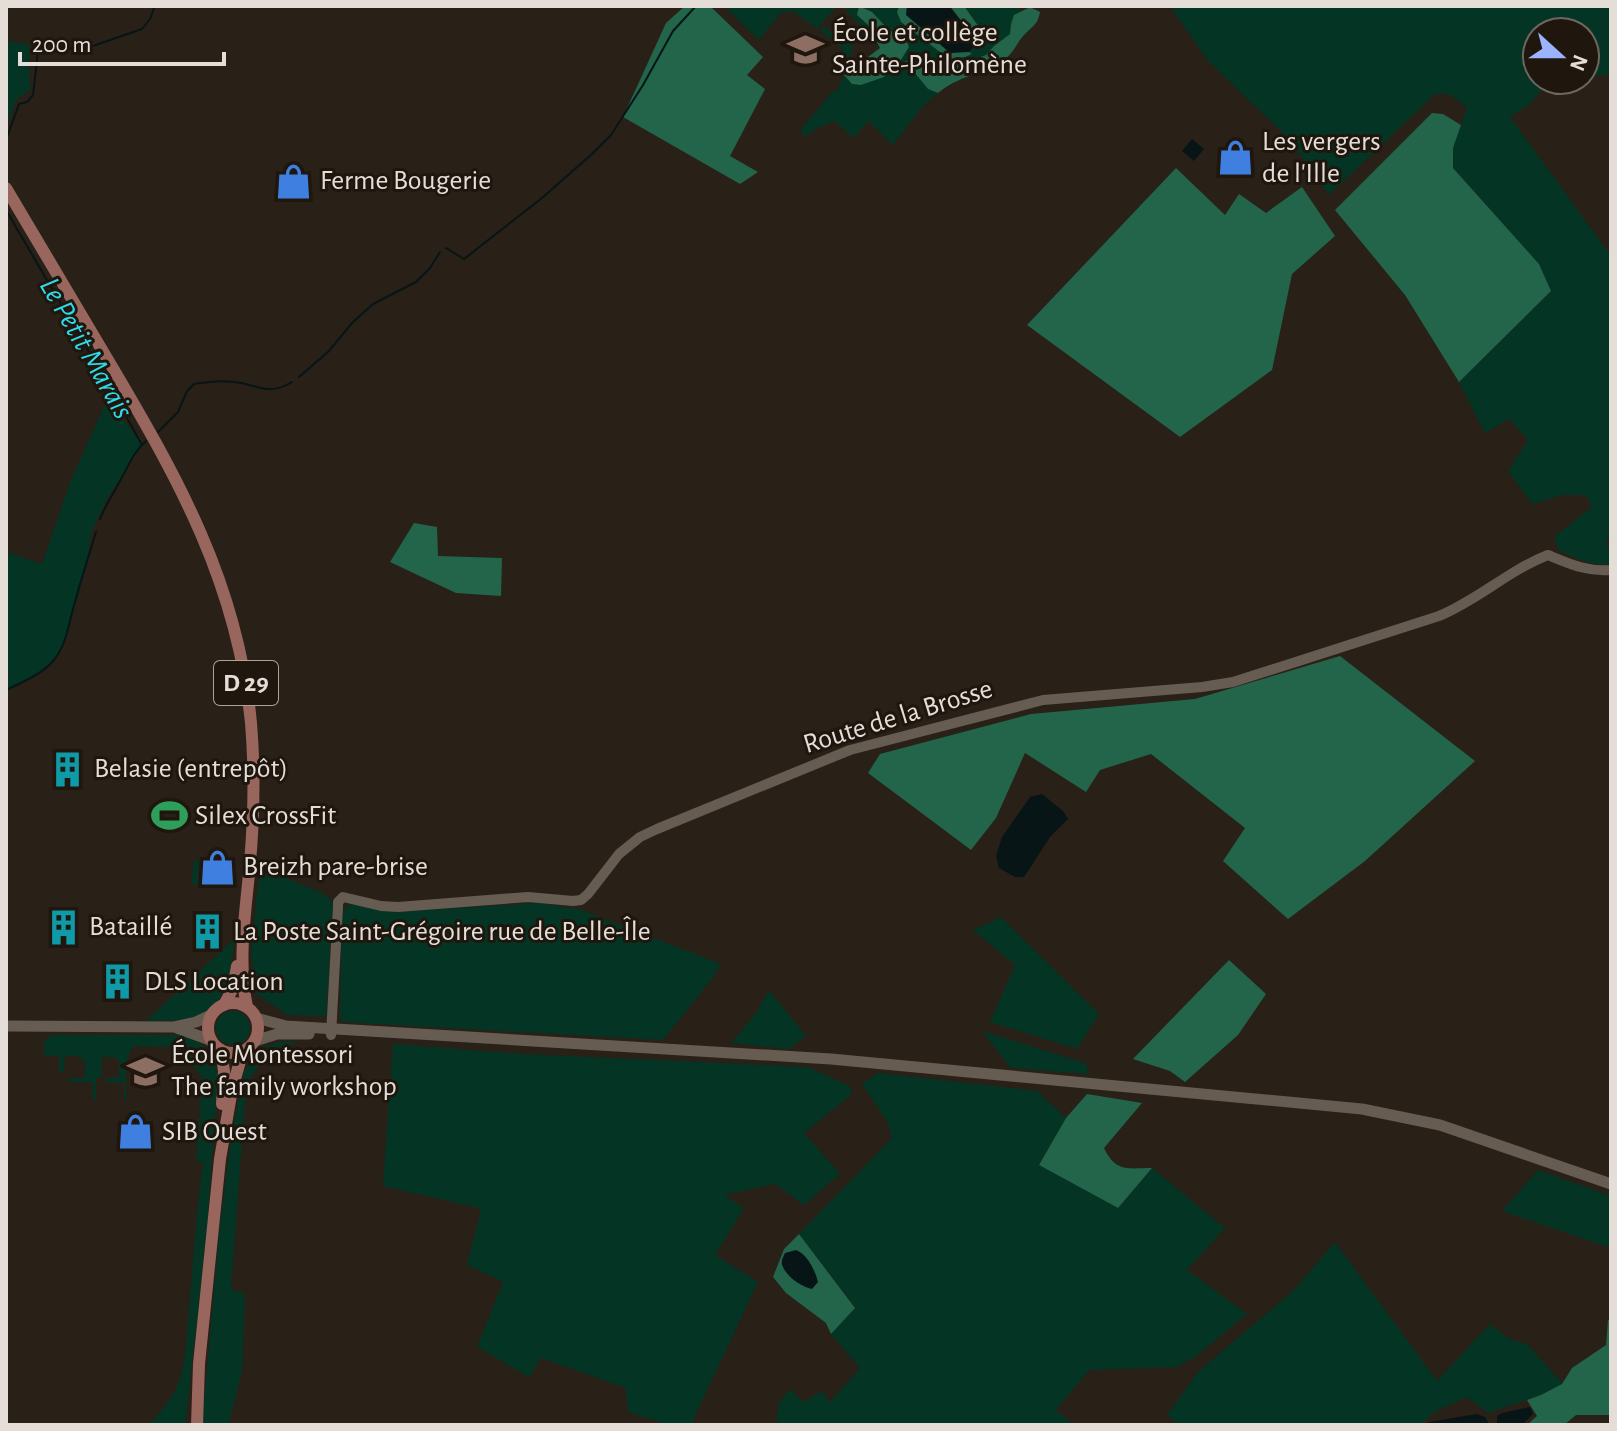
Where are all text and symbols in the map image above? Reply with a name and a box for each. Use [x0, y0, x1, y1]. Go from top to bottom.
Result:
scale bar [20, 16, 224, 66]
place label: École et collège Sainte-Philomène [832, 16, 1027, 79]
north arrow [1521, 16, 1601, 96]
school or university icon: École et collège Sainte-Philomène [787, 30, 825, 68]
text: 200 m [32, 33, 91, 57]
text: N [1566, 52, 1592, 74]
place label: Les vergers de l'Ille [1262, 128, 1381, 188]
shop icon: Les vergers de l'Ille [1217, 139, 1255, 177]
shop icon: Ferme Bougerie [275, 162, 313, 200]
place label: Ferme Bougerie [320, 167, 491, 195]
water label: Le Petit Marais [34, 272, 139, 424]
road number: D 29 [214, 661, 278, 705]
street label: Route de la Brosse [800, 675, 996, 759]
building icon: Belasie (entrepôt) [49, 750, 87, 788]
place label: Belasie (entrepôt) [94, 755, 288, 783]
sports icon: Silex CrossFit [150, 797, 188, 835]
place label: Silex CrossFit [195, 802, 336, 830]
shop icon: Breizh pare-brise [198, 848, 236, 886]
place label: Breizh pare-brise [243, 853, 428, 881]
building icon: Bataillé [44, 908, 82, 946]
place label: Bataillé [89, 913, 172, 941]
building icon: La Poste Saint-Grégoire rue de Belle-Île [188, 913, 226, 951]
place label: La Poste Saint-Grégoire rue de Belle-Île [233, 916, 651, 946]
building icon: DLS Location [99, 963, 137, 1001]
place label: DLS Location [144, 968, 284, 996]
place label: École Montessori The family workshop [171, 1038, 397, 1101]
school or university icon: École Montessori The family workshop [126, 1052, 164, 1090]
shop icon: SIB Ouest [117, 1113, 155, 1151]
place label: SIB Ouest [162, 1118, 267, 1146]

